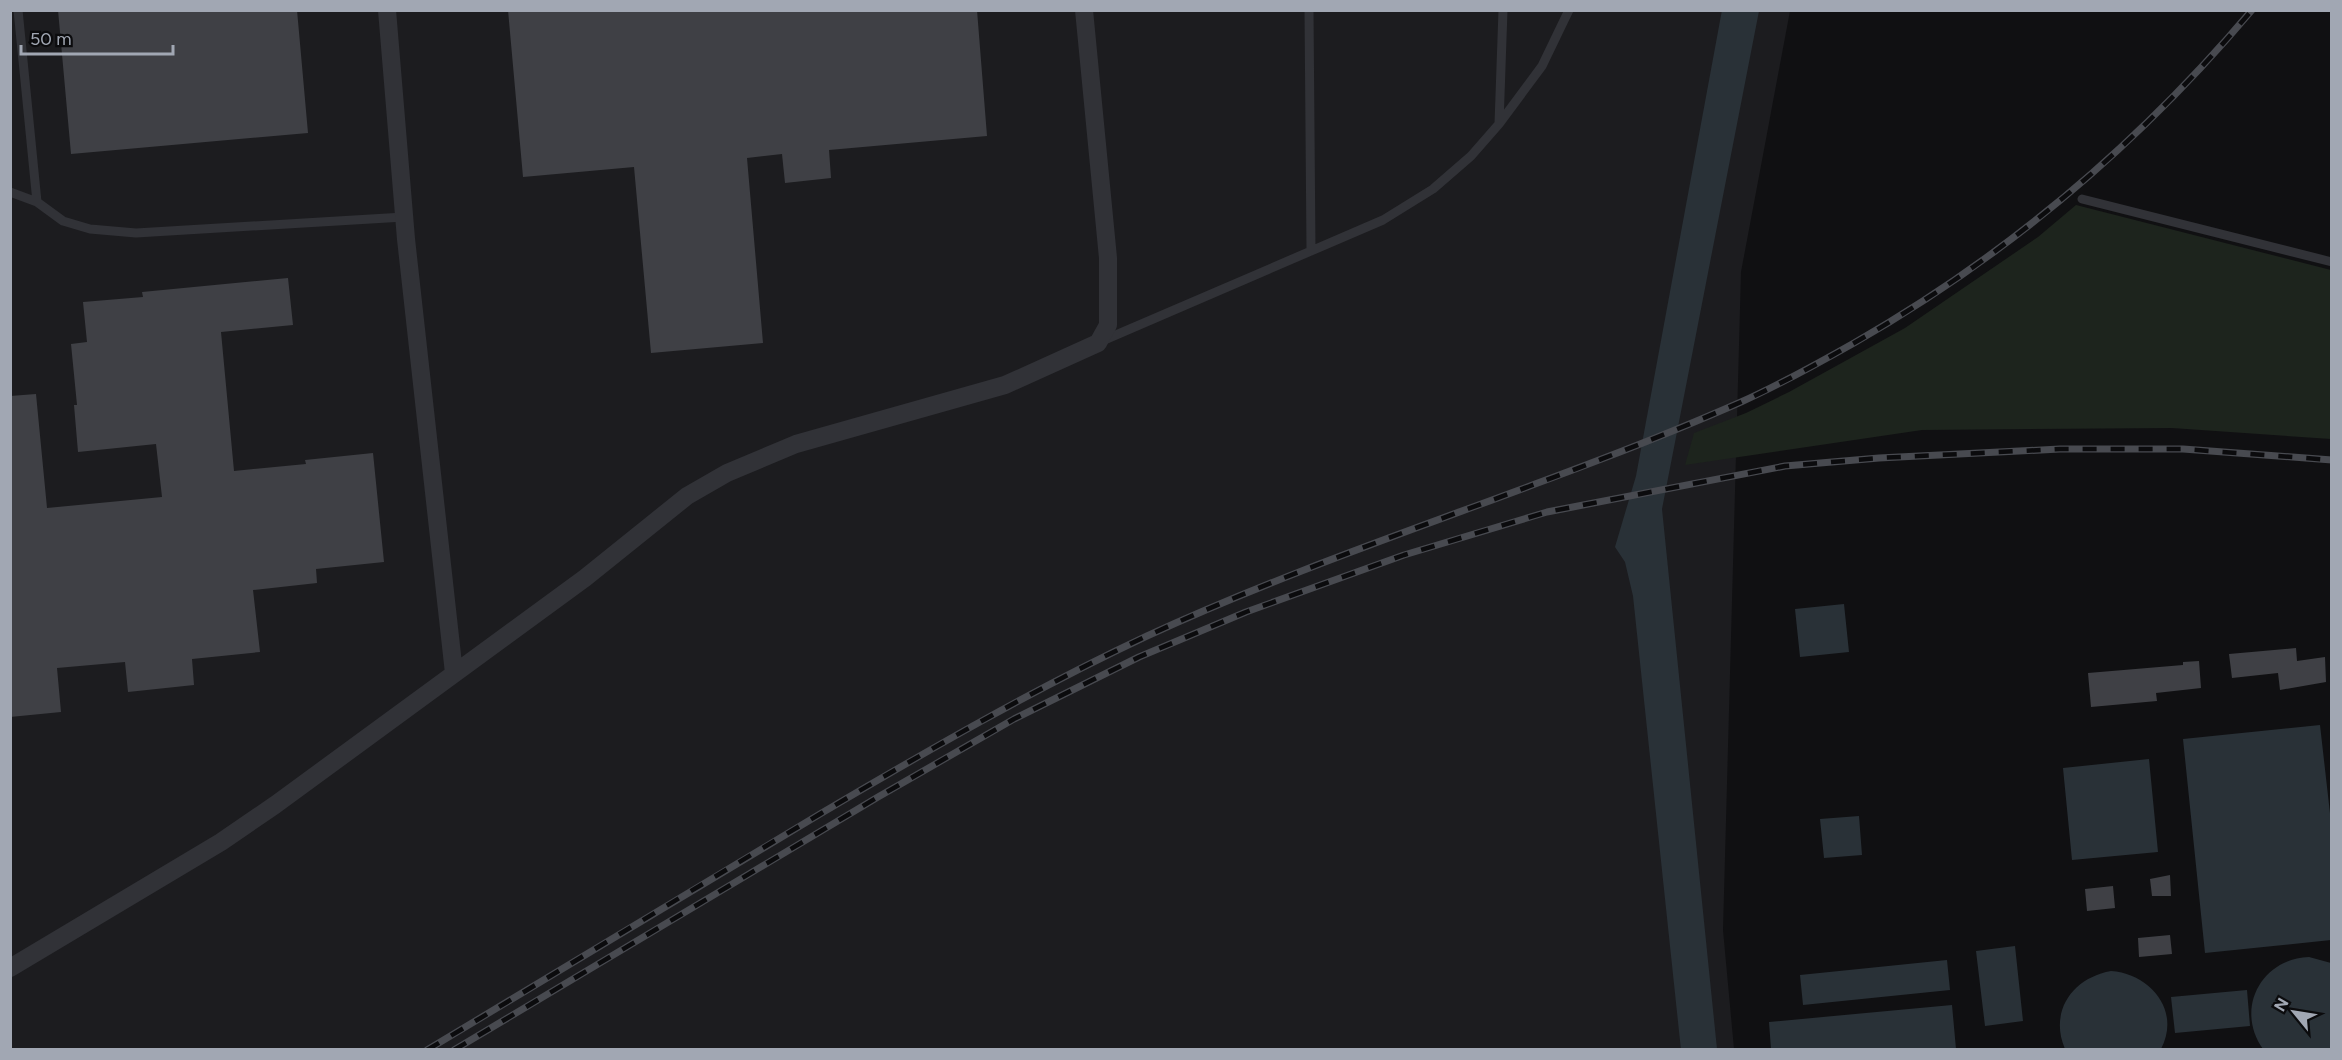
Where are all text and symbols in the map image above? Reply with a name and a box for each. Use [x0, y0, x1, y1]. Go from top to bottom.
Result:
scale bar [21, 18, 172, 56]
text: 50 m [30, 28, 72, 50]
north arrow [2264, 982, 2324, 1042]
text: N [2270, 995, 2293, 1015]

